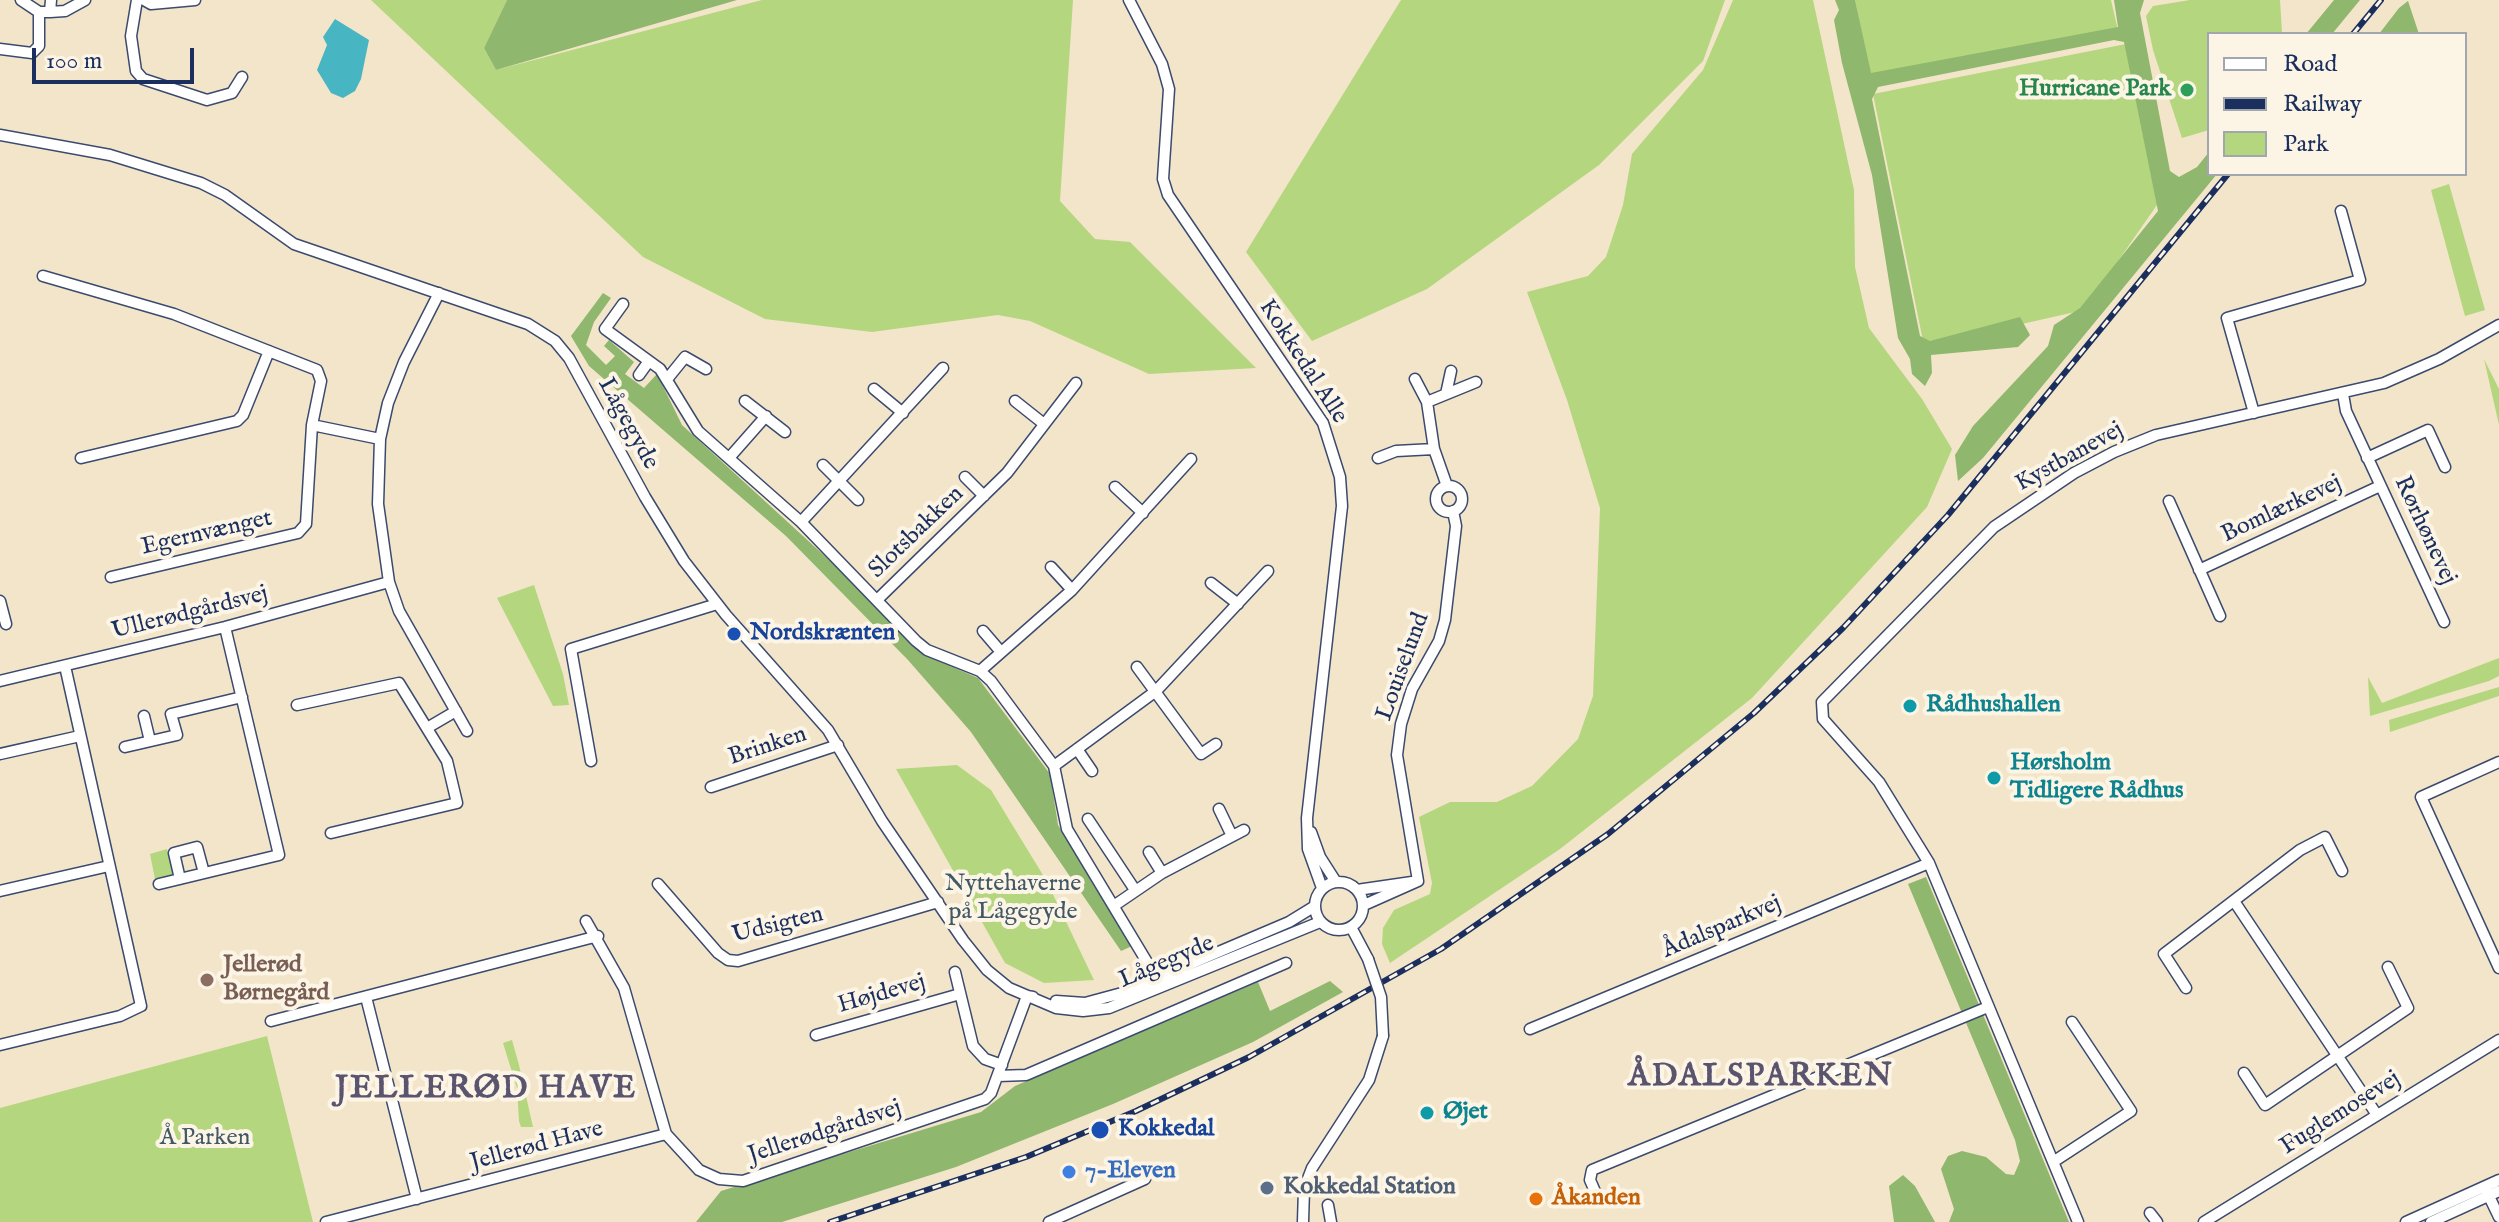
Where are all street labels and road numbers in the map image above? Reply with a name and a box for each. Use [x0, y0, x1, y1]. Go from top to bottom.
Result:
street label: Kokkedal Alle [1251, 295, 1353, 429]
street label: Lågegyde [590, 373, 664, 475]
street label: Kystbanevej [2011, 417, 2129, 499]
street label: Bomlærkevej [2217, 470, 2347, 550]
street label: Rørhønevej [2386, 472, 2462, 590]
street label: Slotsbakken [864, 481, 970, 585]
street label: Egernvænget [139, 505, 275, 563]
street label: Ullerødgårdsvej [109, 581, 271, 647]
street label: Louiselund [1371, 609, 1437, 725]
street label: Brinken [725, 721, 811, 773]
street label: Ådalsparkvej [1658, 890, 1786, 966]
street label: Udsigten [730, 901, 826, 951]
street label: Lågegyde [1115, 930, 1219, 996]
street label: Højdevej [835, 969, 929, 1021]
street label: Fuglemosevej [2276, 1066, 2406, 1162]
street label: Jellerødgårdsvej [745, 1095, 905, 1171]
street label: Jellerød Have [467, 1115, 607, 1179]

